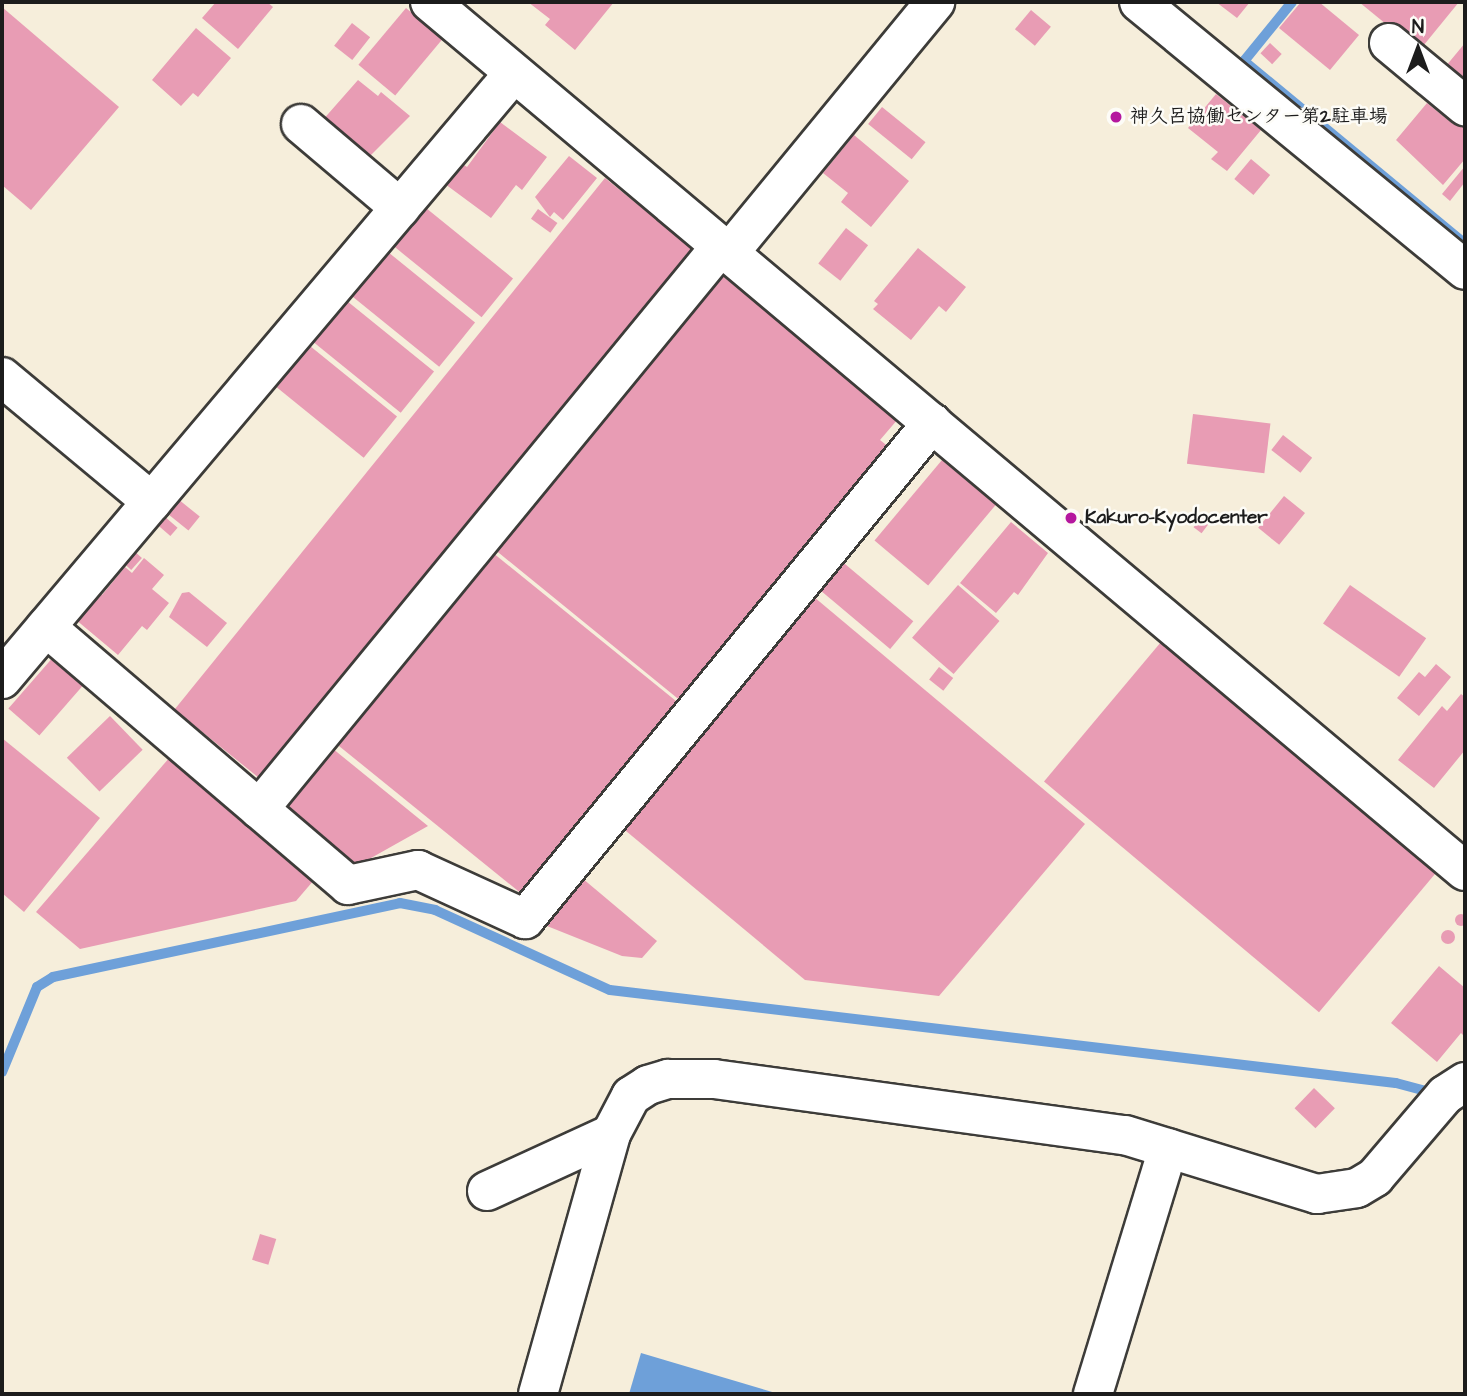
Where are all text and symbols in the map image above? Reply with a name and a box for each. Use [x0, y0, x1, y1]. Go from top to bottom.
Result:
north arrow [1383, 14, 1453, 84]
text: N [1412, 14, 1424, 41]
place label: 神久呂協働センター第2駐車場 [1130, 106, 1388, 128]
marker: 神久呂協働センター第2駐車場 [1108, 109, 1124, 125]
place label: Kakuro-Kyodocenter [1085, 507, 1268, 529]
marker: Kakuro-Kyodocenter [1063, 510, 1079, 526]

